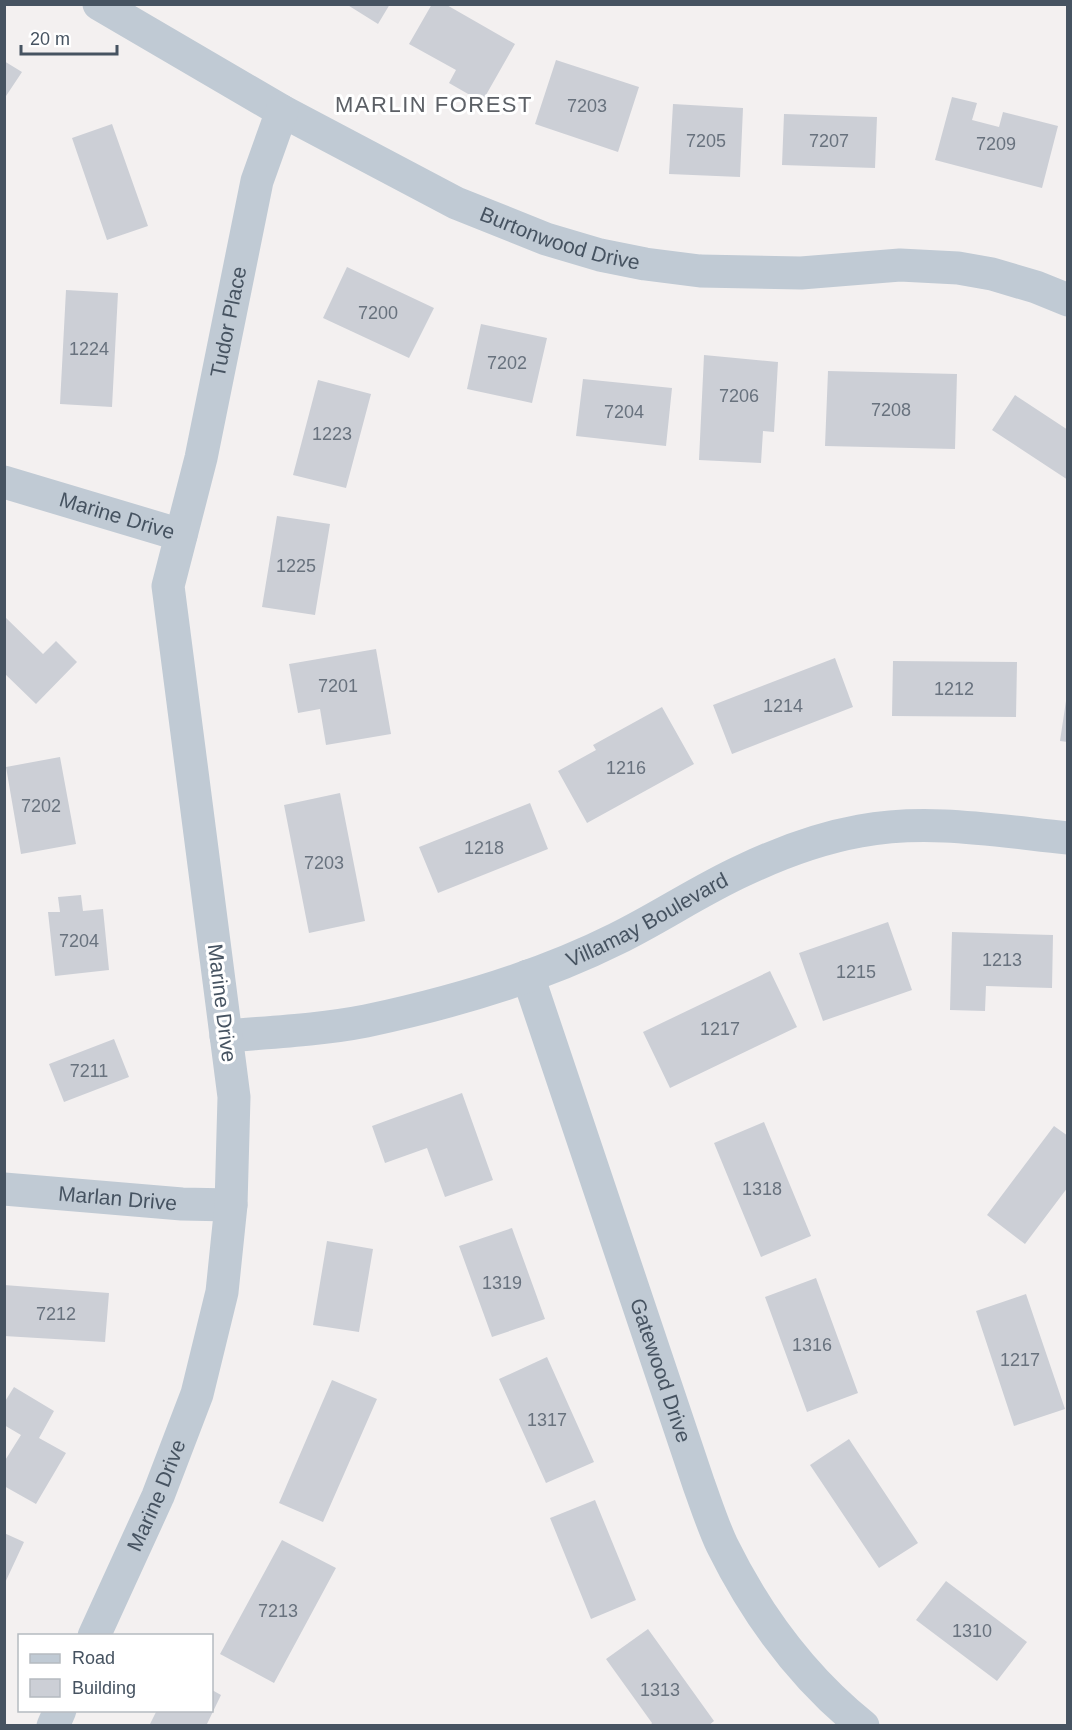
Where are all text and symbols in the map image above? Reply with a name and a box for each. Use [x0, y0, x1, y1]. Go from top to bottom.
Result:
scale bar [21, 18, 117, 56]
text: 20 m [30, 29, 70, 49]
district label: MARLIN FOREST [335, 92, 533, 117]
house number: 7203 [567, 96, 607, 116]
house number: 7205 [686, 131, 726, 151]
house number: 7207 [809, 131, 849, 151]
house number: 7209 [976, 134, 1016, 154]
street label: Burtonwood Drive [477, 202, 642, 274]
street label: Tudor Place [206, 264, 250, 379]
house number: 7200 [358, 303, 398, 323]
house number: 1224 [69, 339, 109, 359]
house number: 7202 [487, 353, 527, 373]
house number: 7206 [719, 386, 759, 406]
house number: 7208 [871, 400, 911, 420]
house number: 7204 [604, 402, 644, 422]
house number: 1223 [312, 424, 352, 444]
street label: Marine Drive [57, 487, 178, 543]
house number: 1225 [276, 556, 316, 576]
house number: 7201 [318, 676, 358, 696]
house number: 1212 [934, 679, 974, 699]
house number: 1214 [763, 696, 803, 716]
house number: 1216 [606, 758, 646, 778]
house number: 7202 [21, 796, 61, 816]
house number: 1218 [464, 838, 504, 858]
house number: 7203 [304, 853, 344, 873]
street label: Villamay Boulevard [563, 868, 732, 971]
house number: 7204 [59, 931, 99, 951]
street label: Marine Drive [204, 942, 241, 1063]
house number: 1213 [982, 950, 1022, 970]
house number: 1215 [836, 962, 876, 982]
house number: 1217 [700, 1019, 740, 1039]
house number: 7211 [70, 1061, 108, 1081]
house number: 1318 [742, 1179, 782, 1199]
street label: Marlan Drive [57, 1182, 178, 1215]
house number: 1319 [482, 1273, 522, 1293]
street label: Gatewood Drive [626, 1295, 696, 1445]
house number: 7212 [36, 1304, 76, 1324]
house number: 1316 [792, 1335, 832, 1355]
house number: 1217 [1000, 1350, 1040, 1370]
house number: 1317 [527, 1410, 567, 1430]
street label: Marine Drive [122, 1436, 190, 1555]
house number: 7213 [258, 1601, 298, 1621]
house number: 1310 [952, 1621, 992, 1641]
legend [18, 1634, 213, 1712]
text: Road [72, 1648, 115, 1668]
text: Building [72, 1678, 136, 1698]
house number: 1313 [640, 1680, 680, 1700]

